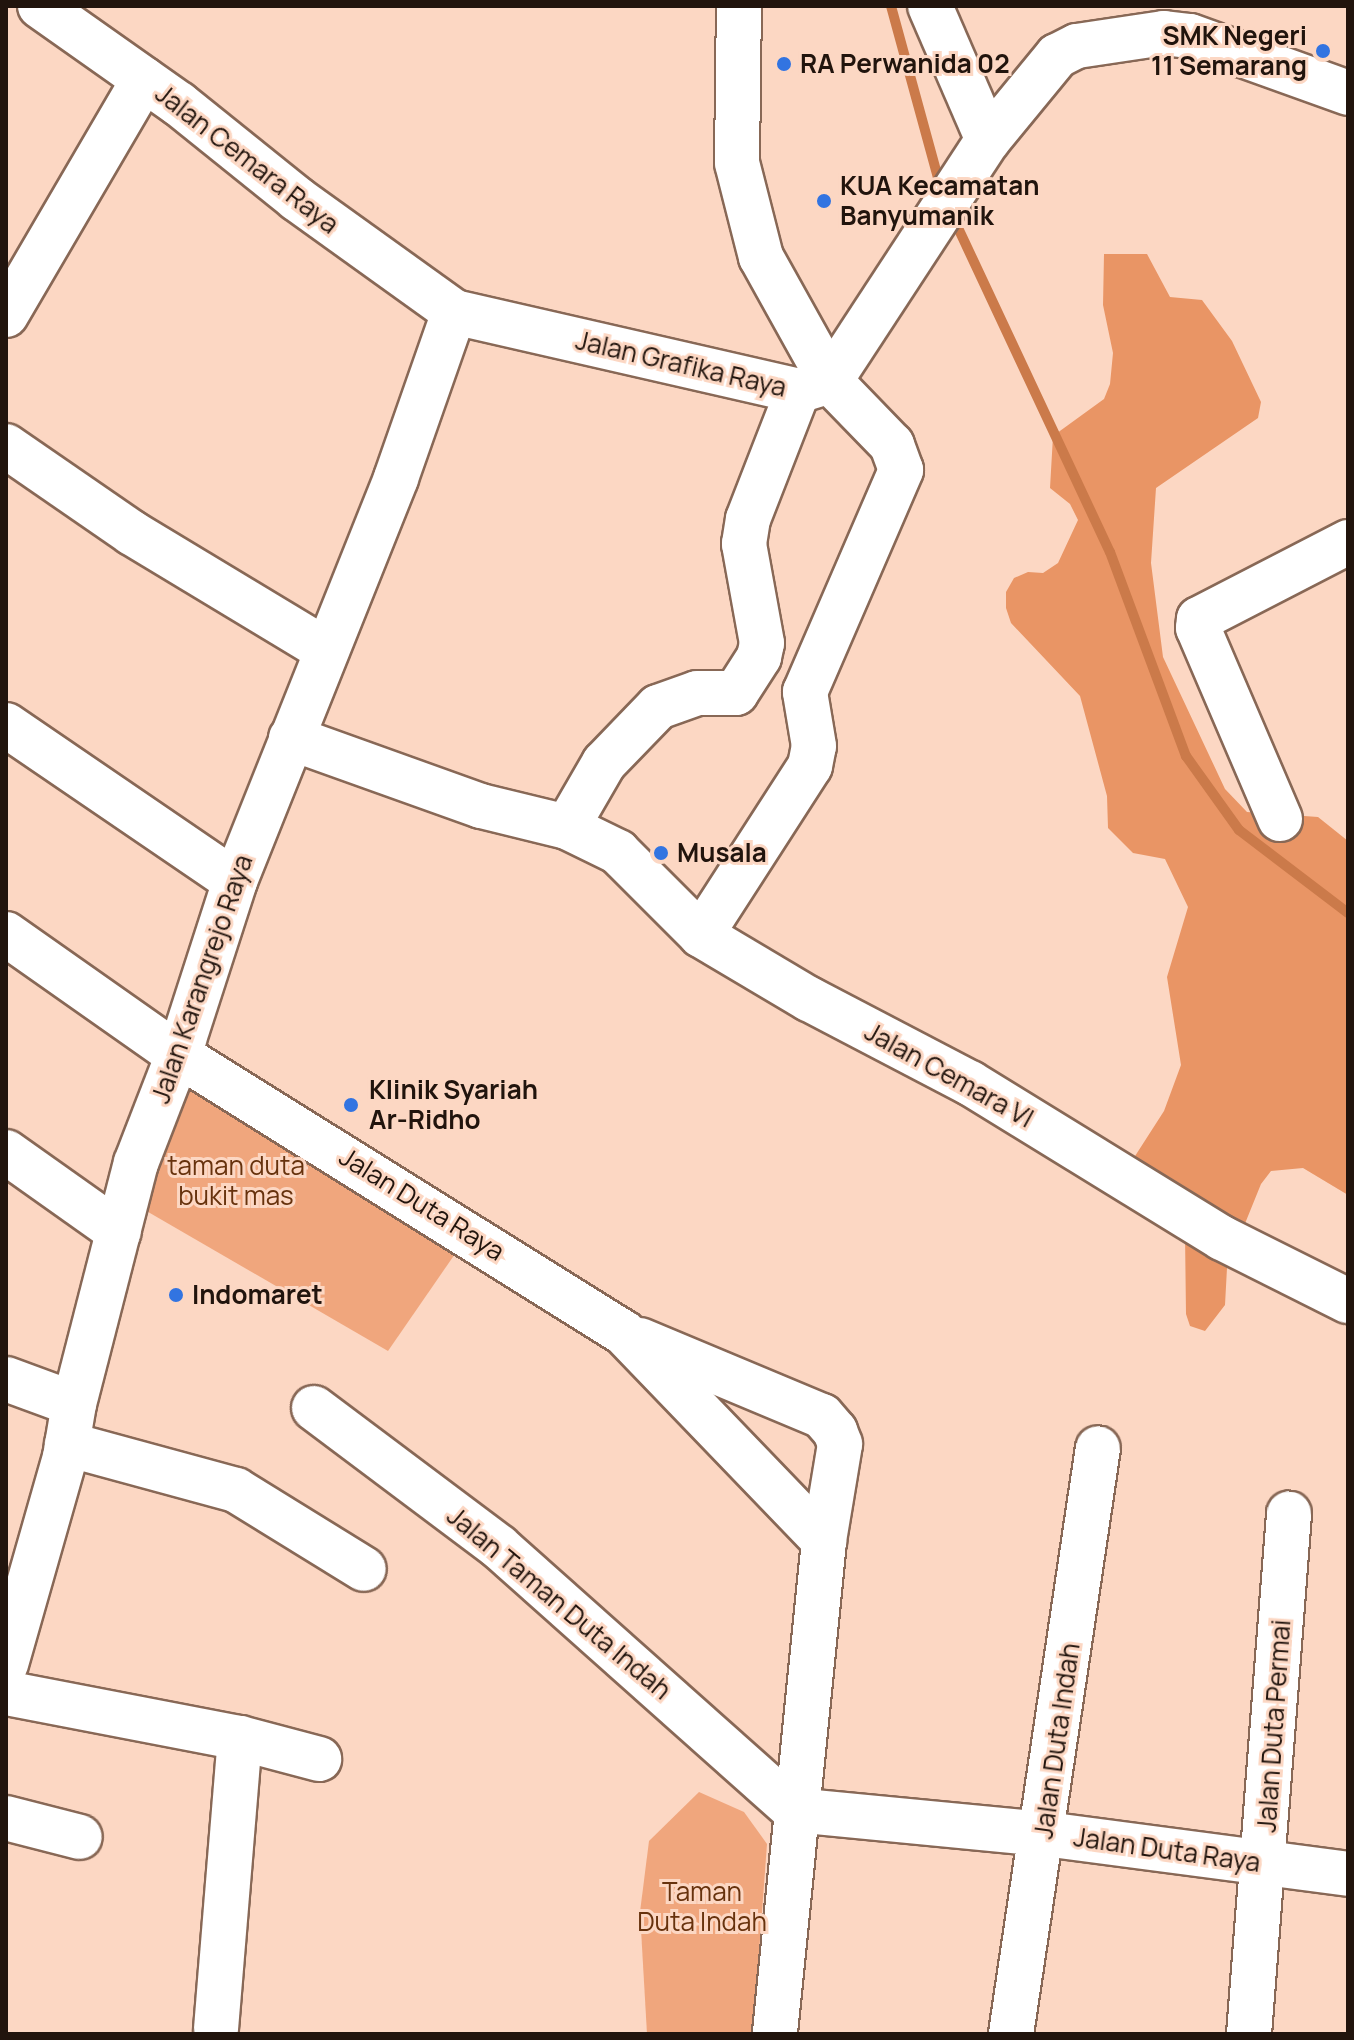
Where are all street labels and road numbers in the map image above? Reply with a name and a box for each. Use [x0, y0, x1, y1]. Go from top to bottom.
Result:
street label: Jalan Cemara Raya [149, 78, 345, 240]
street label: Jalan Grafika Raya [573, 325, 789, 403]
street label: Jalan Karangrejo Raya [145, 851, 259, 1107]
street label: Jalan Cemara VI [859, 1016, 1039, 1134]
street label: Jalan Duta Raya [334, 1141, 510, 1267]
street label: Jalan Taman Duta Indah [441, 1500, 677, 1706]
street label: Jalan Duta Permai [1251, 1618, 1297, 1834]
street label: Jalan Duta Indah [1028, 1641, 1086, 1841]
street label: Jalan Duta Raya [1072, 1821, 1262, 1879]

